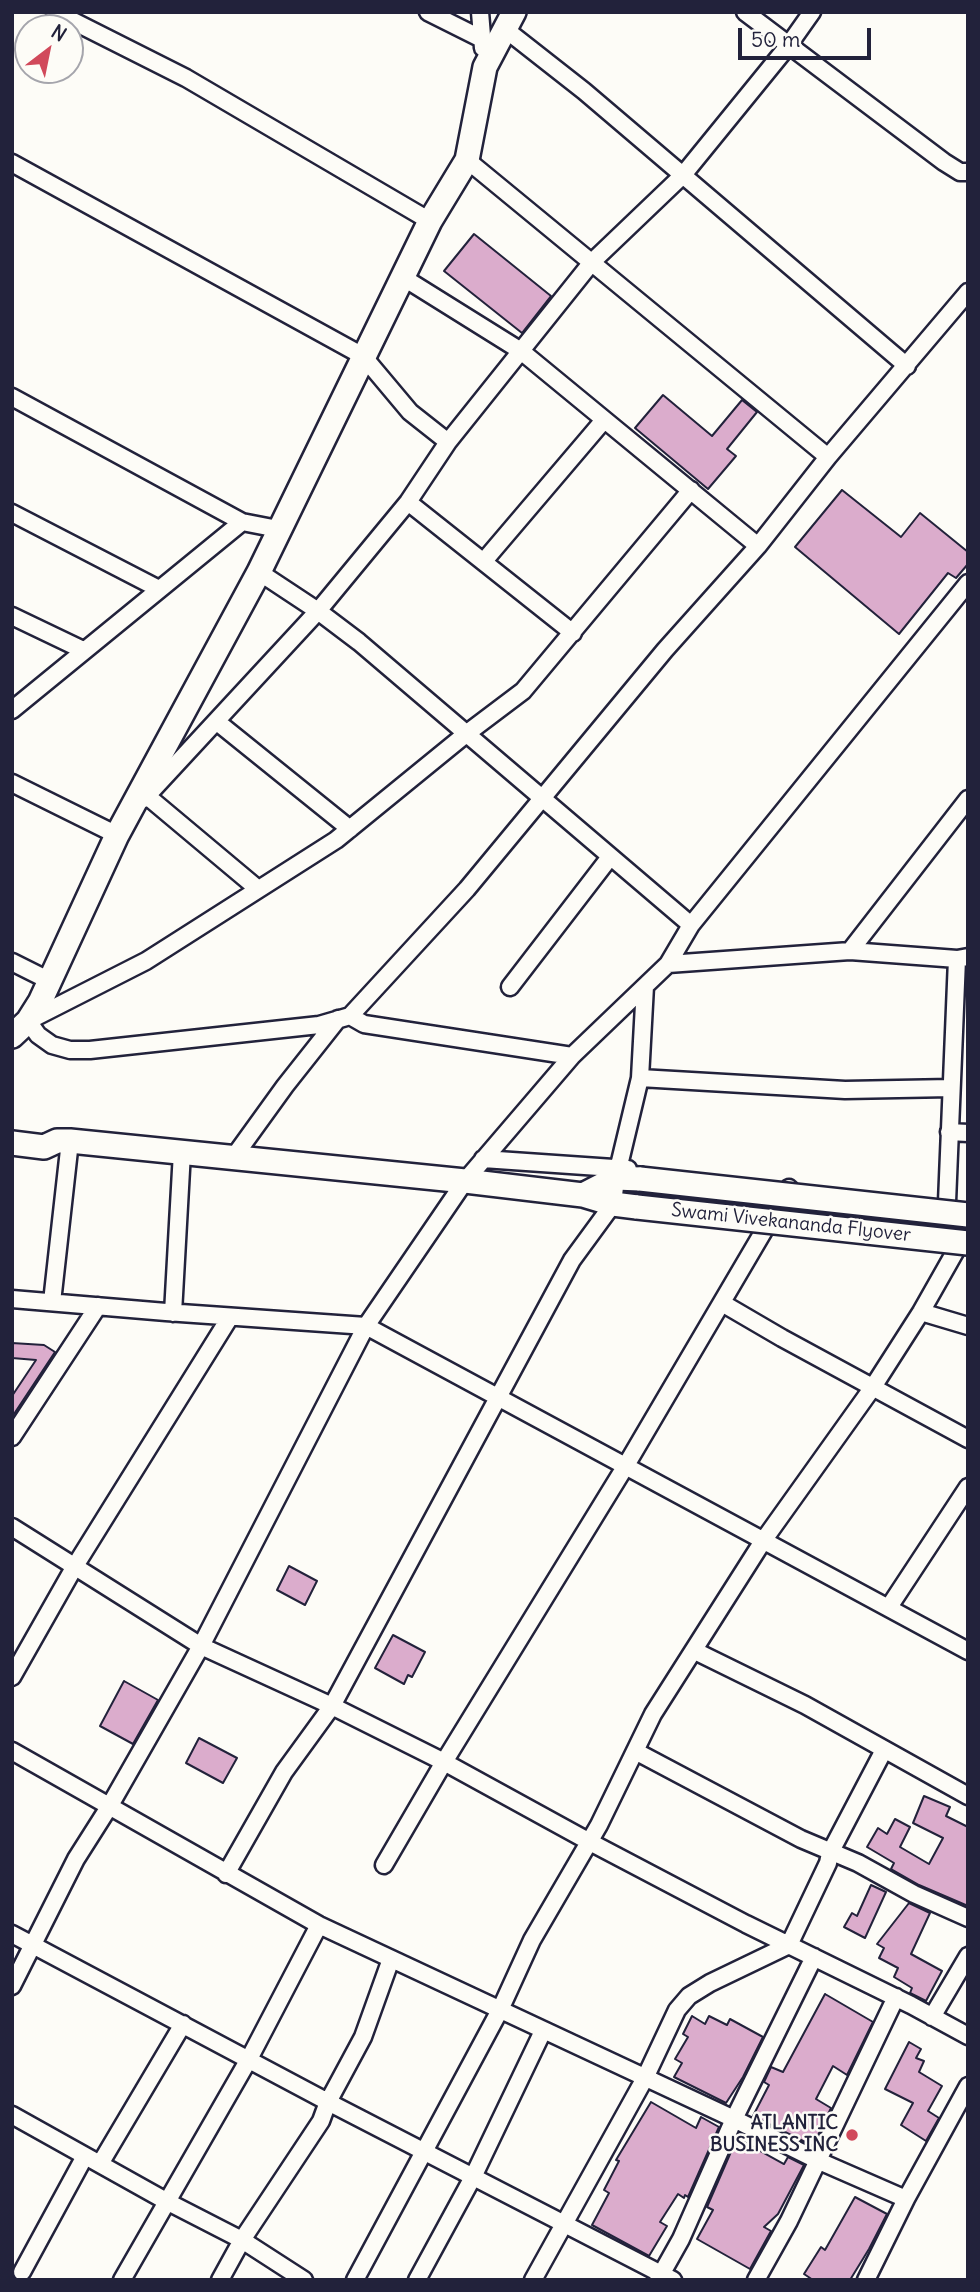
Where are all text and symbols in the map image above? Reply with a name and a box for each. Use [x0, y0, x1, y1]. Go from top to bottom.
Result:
north arrow [14, 14, 84, 84]
scale bar [742, 14, 875, 58]
text: N [47, 19, 71, 47]
text: 50 m [751, 26, 800, 53]
street label: Swami Vivekananda Flyover [670, 1199, 912, 1247]
place label: ATLANTIC BUSINESS INC [710, 2113, 838, 2157]
marker: ATLANTIC BUSINESS INC [844, 2127, 860, 2143]

